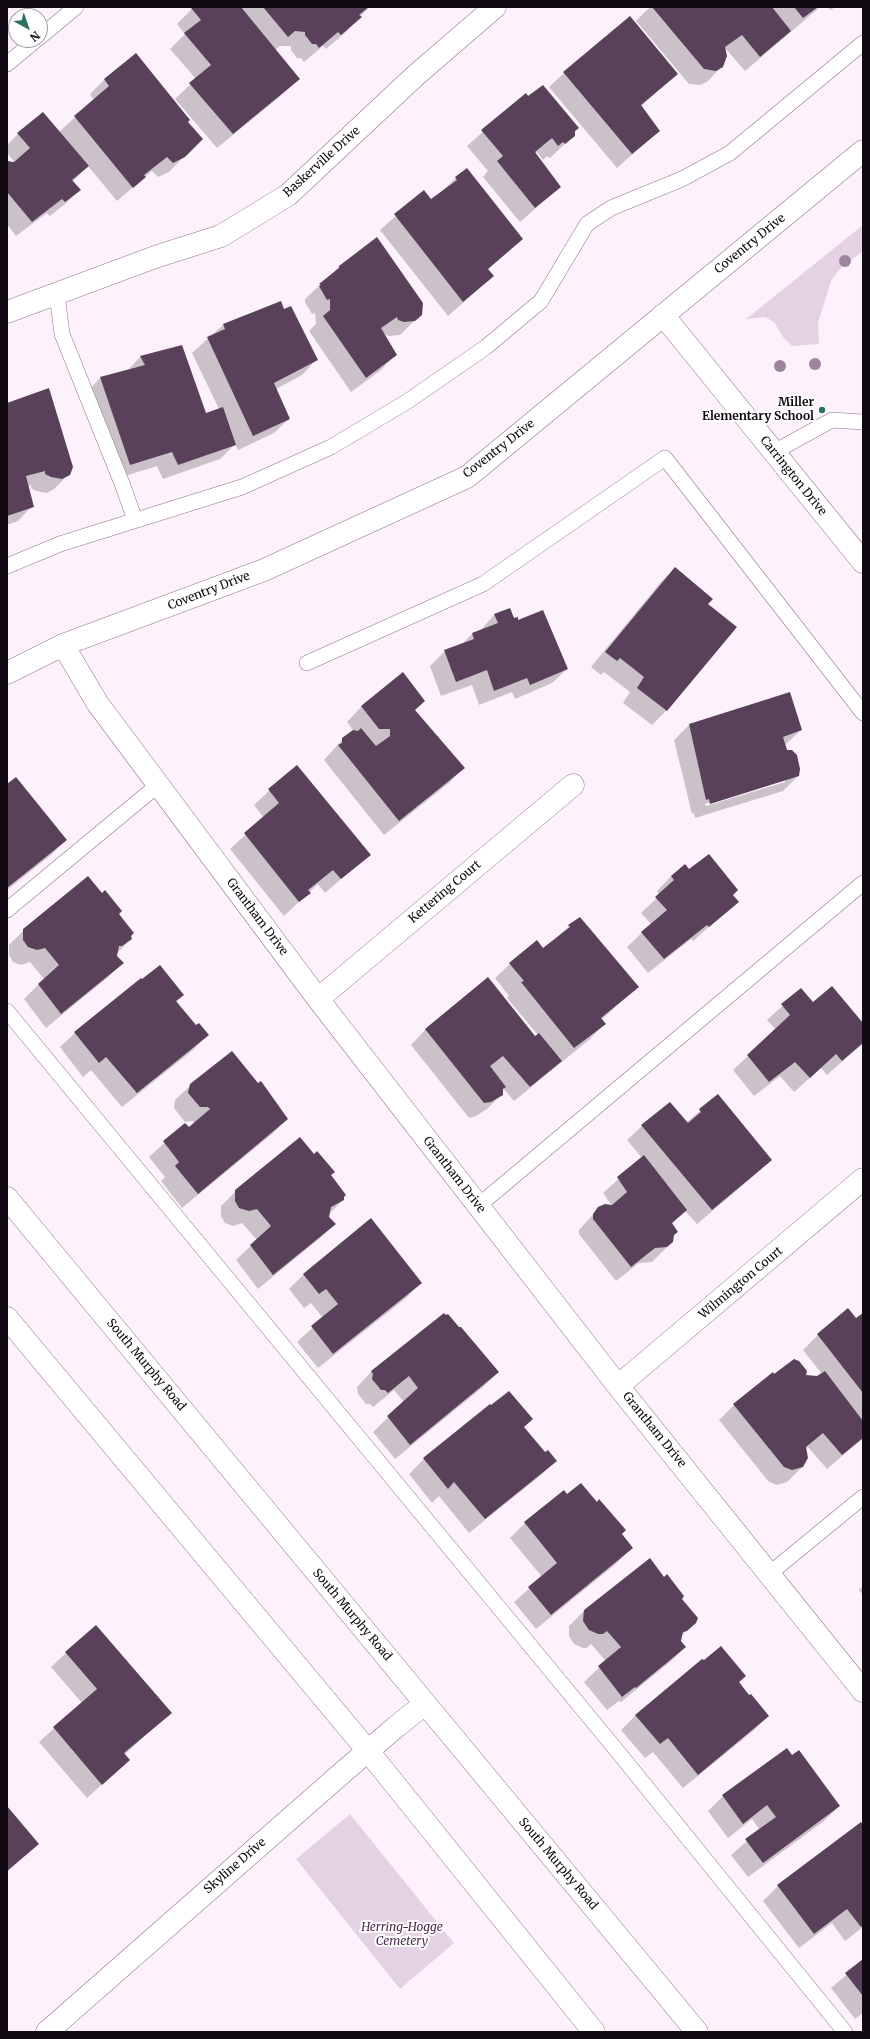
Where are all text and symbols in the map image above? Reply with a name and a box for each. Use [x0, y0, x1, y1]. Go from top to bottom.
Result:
north arrow [8, 8, 48, 48]
text: N [27, 28, 43, 45]
street label: Baskerville Drive [281, 124, 363, 200]
street label: Coventry Drive [712, 211, 788, 277]
place label: Miller Elementary School [702, 396, 814, 424]
marker: Miller Elementary School [817, 405, 827, 415]
street label: Coventry Drive [460, 417, 538, 481]
street label: Carrington Drive [757, 434, 829, 518]
street label: Coventry Drive [166, 569, 252, 613]
street label: Kettering Court [406, 858, 484, 926]
street label: Grantham Drive [223, 876, 291, 958]
street label: Grantham Drive [420, 1134, 488, 1216]
street label: Wilmington Court [696, 1244, 786, 1322]
street label: South Murphy Road [103, 1316, 189, 1414]
street label: Grantham Drive [619, 1389, 689, 1471]
street label: South Murphy Road [309, 1566, 395, 1664]
street label: South Murphy Road [515, 1815, 601, 1913]
street label: Skyline Drive [201, 1835, 269, 1897]
park label: Herring-Hogge Cemetery [361, 1921, 443, 1949]

